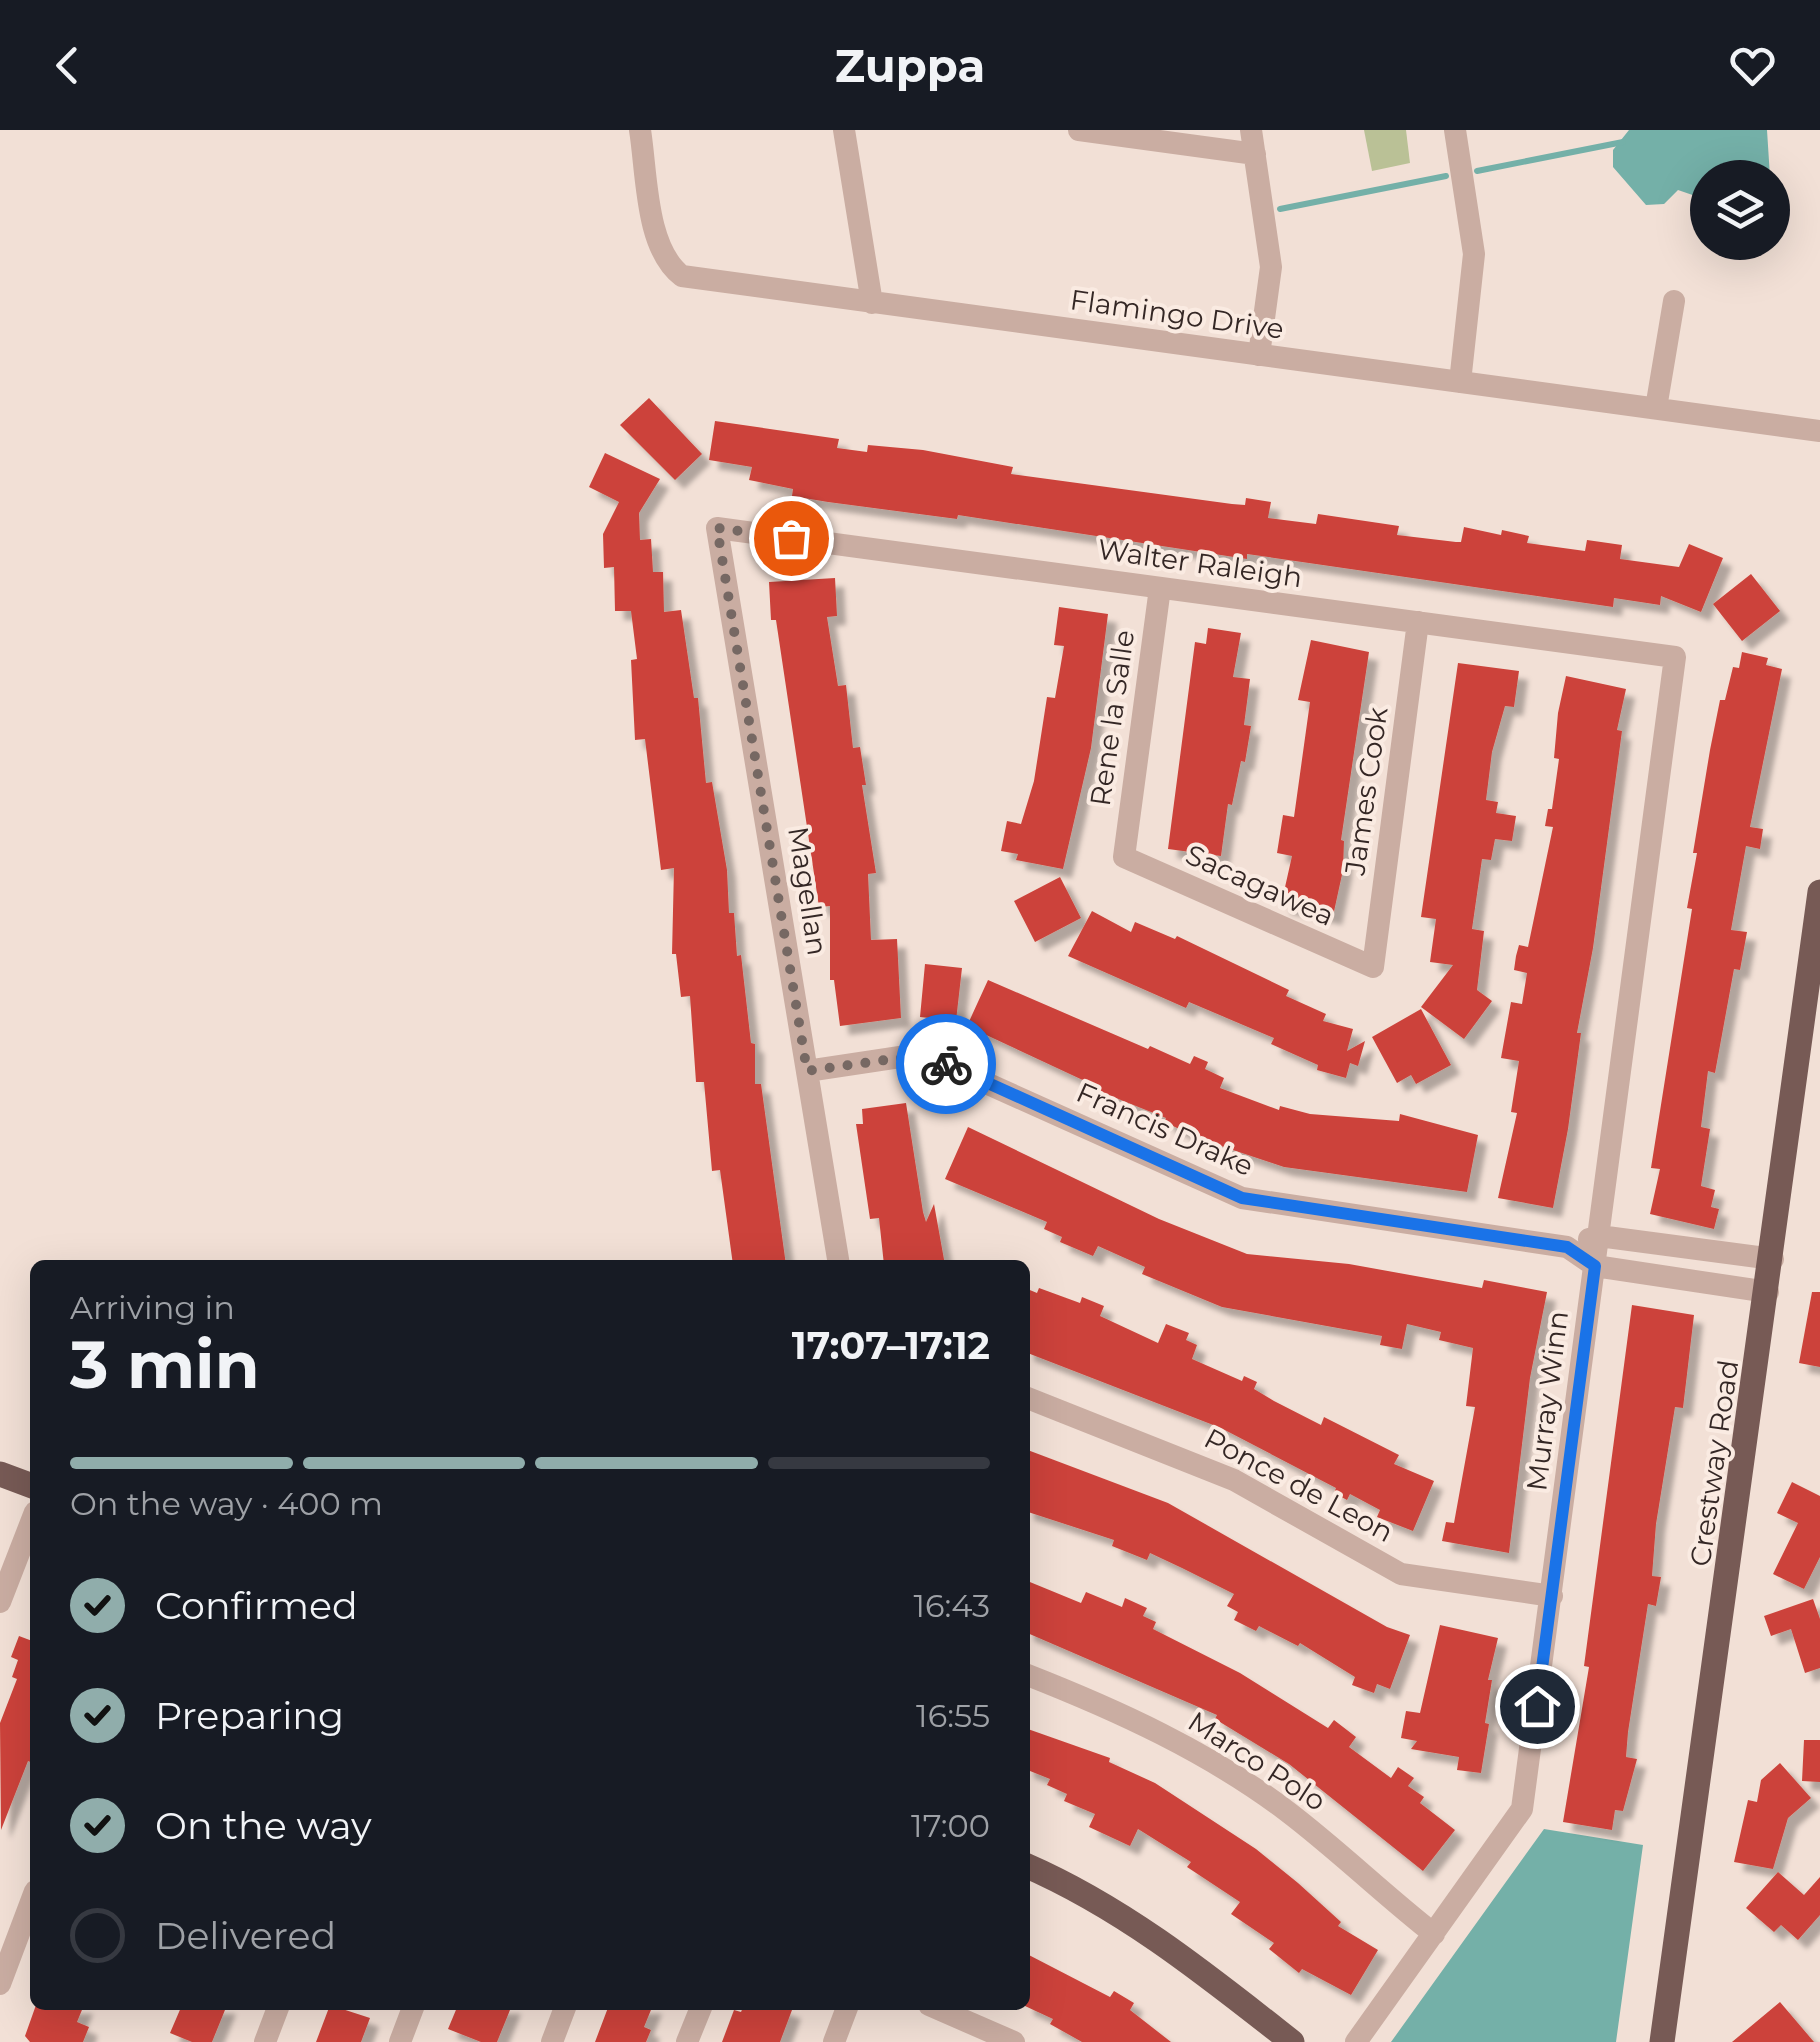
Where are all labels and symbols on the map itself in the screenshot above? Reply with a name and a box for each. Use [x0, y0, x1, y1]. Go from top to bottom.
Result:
street label: Flamingo Drive [1068, 282, 1286, 346]
pin [749, 496, 834, 581]
street label: Walter Raleigh [1095, 532, 1305, 594]
street label: Rene la Salle [1083, 628, 1141, 808]
street label: James Cook [1337, 705, 1395, 878]
street label: Magellan [781, 824, 835, 958]
street label: Sacagawea [1181, 837, 1339, 933]
courier [896, 1014, 996, 1114]
street label: Francis Drake [1071, 1075, 1259, 1183]
street label: Murray Winn [1519, 1309, 1575, 1493]
street label: Crestway Road [1683, 1358, 1745, 1568]
street label: Ponce de Leon [1199, 1421, 1399, 1549]
pin [1495, 1664, 1580, 1749]
street label: Marco Polo [1182, 1704, 1332, 1818]

